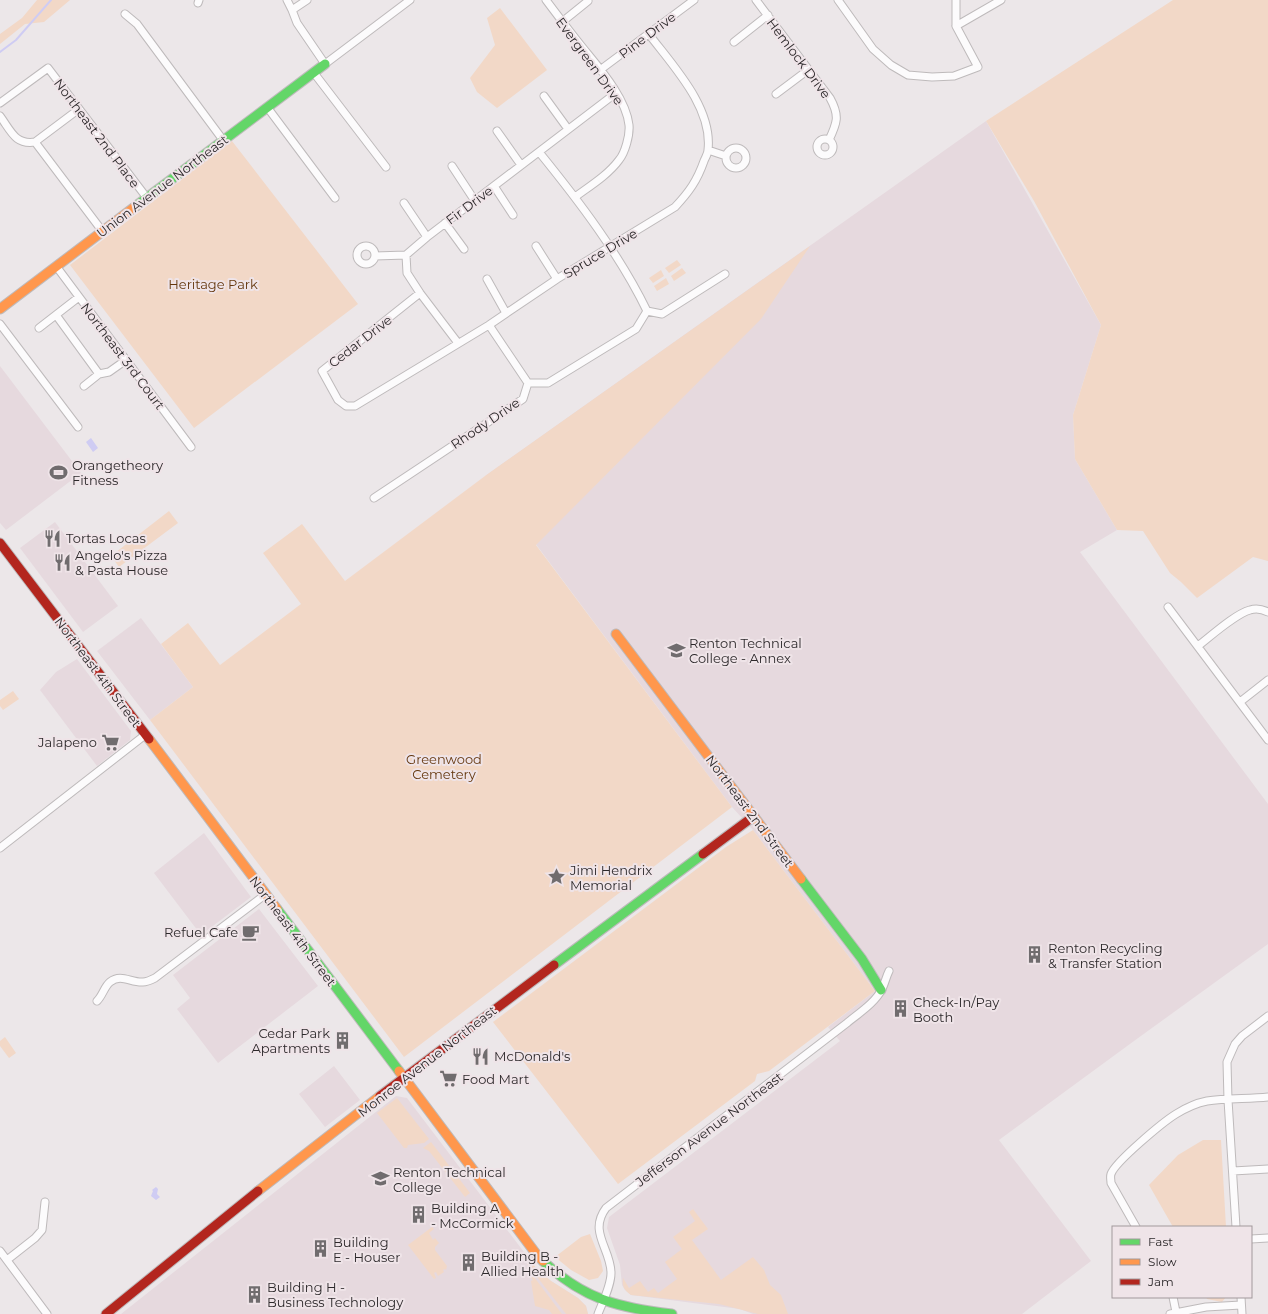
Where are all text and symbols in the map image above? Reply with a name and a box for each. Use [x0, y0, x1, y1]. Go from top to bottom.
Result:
street label: Pine Drive [615, 8, 679, 62]
street label: Evergreen Drive [553, 14, 627, 108]
street label: Hemlock Drive [764, 15, 834, 101]
street label: Northeast 2nd Place [51, 75, 143, 191]
street label: Union Avenue Northeast [93, 131, 231, 241]
street label: Fir Drive [442, 182, 496, 228]
street label: Spruce Drive [560, 225, 640, 281]
park label: Heritage Park [168, 276, 258, 292]
street label: Northeast 3rd Court [78, 299, 168, 413]
street label: Cedar Drive [325, 311, 395, 371]
street label: Rhody Drive [448, 394, 523, 452]
place label: Orangetheory Fitness [72, 457, 164, 488]
sports icon: Orangetheory Fitness [49, 462, 69, 482]
restaurant icon: Tortas Locas [43, 528, 63, 548]
place label: Tortas Locas [66, 530, 146, 546]
place label: Angelo's Pizza & Pasta House [75, 547, 168, 578]
restaurant icon: Angelo's Pizza & Pasta House [52, 552, 72, 572]
street label: Northeast 4th Street [51, 614, 145, 730]
place label: Renton Technical College - Annex [689, 635, 802, 666]
school or university icon: Renton Technical College - Annex [666, 640, 686, 660]
supermarket icon: Jalapeno [100, 732, 120, 752]
place label: Jalapeno [37, 734, 97, 750]
park label: Greenwood Cemetery [406, 751, 482, 782]
street label: Northeast 2nd Street [703, 752, 797, 870]
place label: Jimi Hendrix Memorial [569, 862, 652, 893]
place icon: Jimi Hendrix Memorial [547, 867, 567, 887]
street label: Northeast 4th Street [246, 873, 340, 989]
cafe icon: Refuel Cafe [241, 922, 261, 942]
place label: Refuel Cafe [164, 924, 238, 940]
place label: Renton Recycling & Transfer Station [1048, 940, 1163, 971]
building icon: Renton Recycling & Transfer Station [1025, 945, 1045, 965]
place label: Check-In/Pay Booth [913, 994, 1000, 1025]
building icon: Check-In/Pay Booth [890, 999, 910, 1019]
street label: Monroe Avenue Northeast [355, 1002, 499, 1120]
place label: Cedar Park Apartments [251, 1025, 330, 1056]
building icon: Cedar Park Apartments [333, 1030, 353, 1050]
restaurant icon: McDonald's [471, 1046, 491, 1066]
place label: McDonald's [494, 1048, 570, 1064]
street label: Jefferson Avenue Northeast [631, 1068, 786, 1190]
supermarket icon: Food Mart [439, 1069, 459, 1089]
place label: Food Mart [462, 1071, 529, 1087]
place label: Renton Technical College [393, 1164, 506, 1195]
school or university icon: Renton Technical College [370, 1169, 390, 1189]
place label: Building A - McCormick [431, 1200, 514, 1231]
building icon: Building A - McCormick [408, 1205, 428, 1225]
legend [1112, 1226, 1252, 1298]
place label: Building E - Houser [333, 1234, 400, 1265]
text: Fast [1148, 1234, 1173, 1249]
building icon: Building E - Houser [310, 1239, 330, 1259]
place label: Building B - Allied Health [481, 1248, 564, 1279]
building icon: Building B - Allied Health [458, 1253, 478, 1273]
text: Slow [1148, 1254, 1177, 1269]
text: Jam [1147, 1274, 1174, 1289]
place label: Building H - Business Technology [267, 1279, 404, 1310]
building icon: Building H - Business Technology [244, 1284, 264, 1304]

